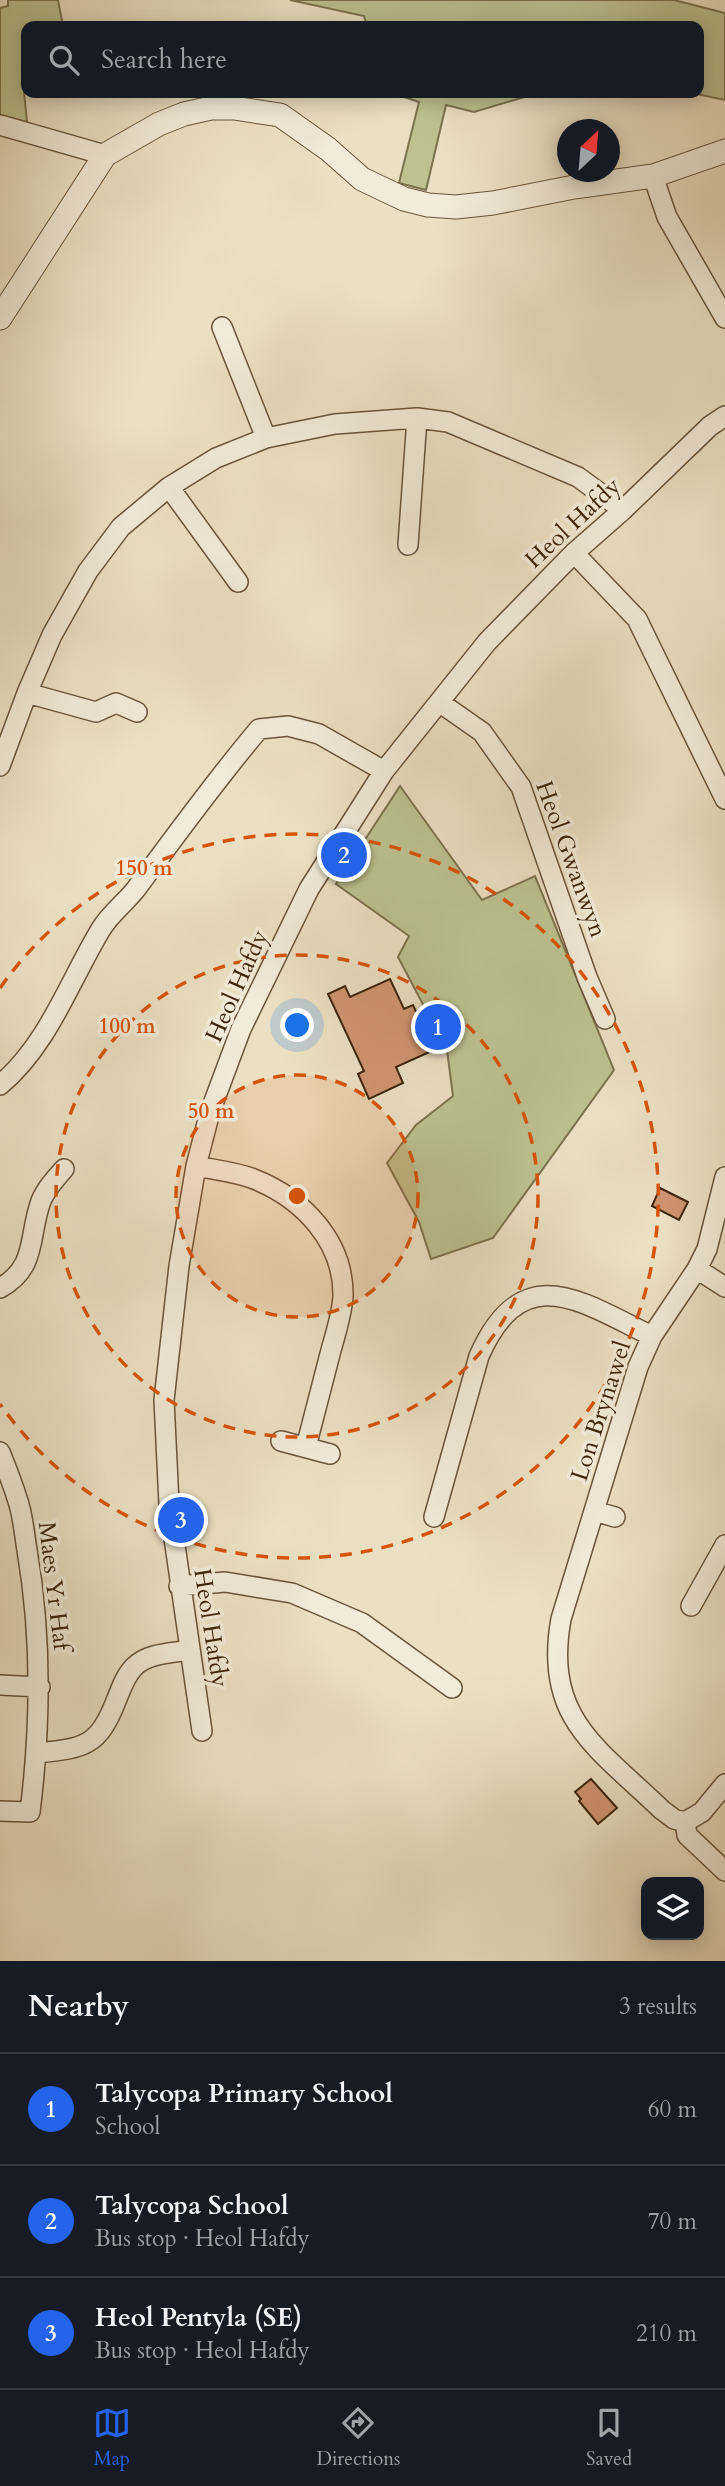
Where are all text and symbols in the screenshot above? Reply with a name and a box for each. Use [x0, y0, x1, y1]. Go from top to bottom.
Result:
search box [21, 21, 704, 98]
icon: search [45, 41, 83, 79]
text: Search here [101, 42, 227, 77]
north arrow [557, 119, 620, 182]
street label: Heol Hafdy [518, 470, 628, 576]
street label: Heol Gwanwyn [527, 776, 615, 942]
pin: 2 [321, 829, 367, 881]
text: 150 m [115, 854, 173, 883]
street label: Heol Hafdy [198, 924, 277, 1047]
pin: 1 [415, 1001, 461, 1053]
your location [280, 1008, 314, 1042]
text: 100 m [98, 1012, 156, 1041]
text: 50 m [188, 1097, 235, 1126]
centre of rings [285, 1184, 309, 1208]
street label: Lon Brynawel [563, 1337, 639, 1485]
pin: 3 [158, 1494, 204, 1546]
street label: Maes Yr Haf [30, 1520, 79, 1656]
street label: Heol Hafdy [185, 1566, 237, 1690]
map controls [641, 1877, 704, 1940]
button: layers [641, 1877, 704, 1940]
text: Nearby [28, 1986, 129, 2027]
text: 3 results [619, 1991, 697, 2022]
text: Talycopa Primary School [95, 2076, 393, 2111]
text: 1 [45, 2094, 57, 2125]
text: 60 m [648, 2094, 697, 2125]
text: School [95, 2111, 160, 2142]
text: Talycopa School [95, 2188, 289, 2223]
text: 2 [45, 2206, 57, 2237]
text: 70 m [648, 2206, 697, 2237]
text: Bus stop · Heol Hafdy [95, 2223, 310, 2254]
text: Heol Pentyla (SE) [95, 2300, 302, 2335]
text: 3 [45, 2318, 57, 2349]
text: 210 m [636, 2318, 697, 2349]
text: Bus stop · Heol Hafdy [95, 2335, 310, 2366]
tab: Map [93, 2404, 131, 2472]
tab: Directions [317, 2404, 400, 2472]
tab: Saved [586, 2404, 632, 2472]

